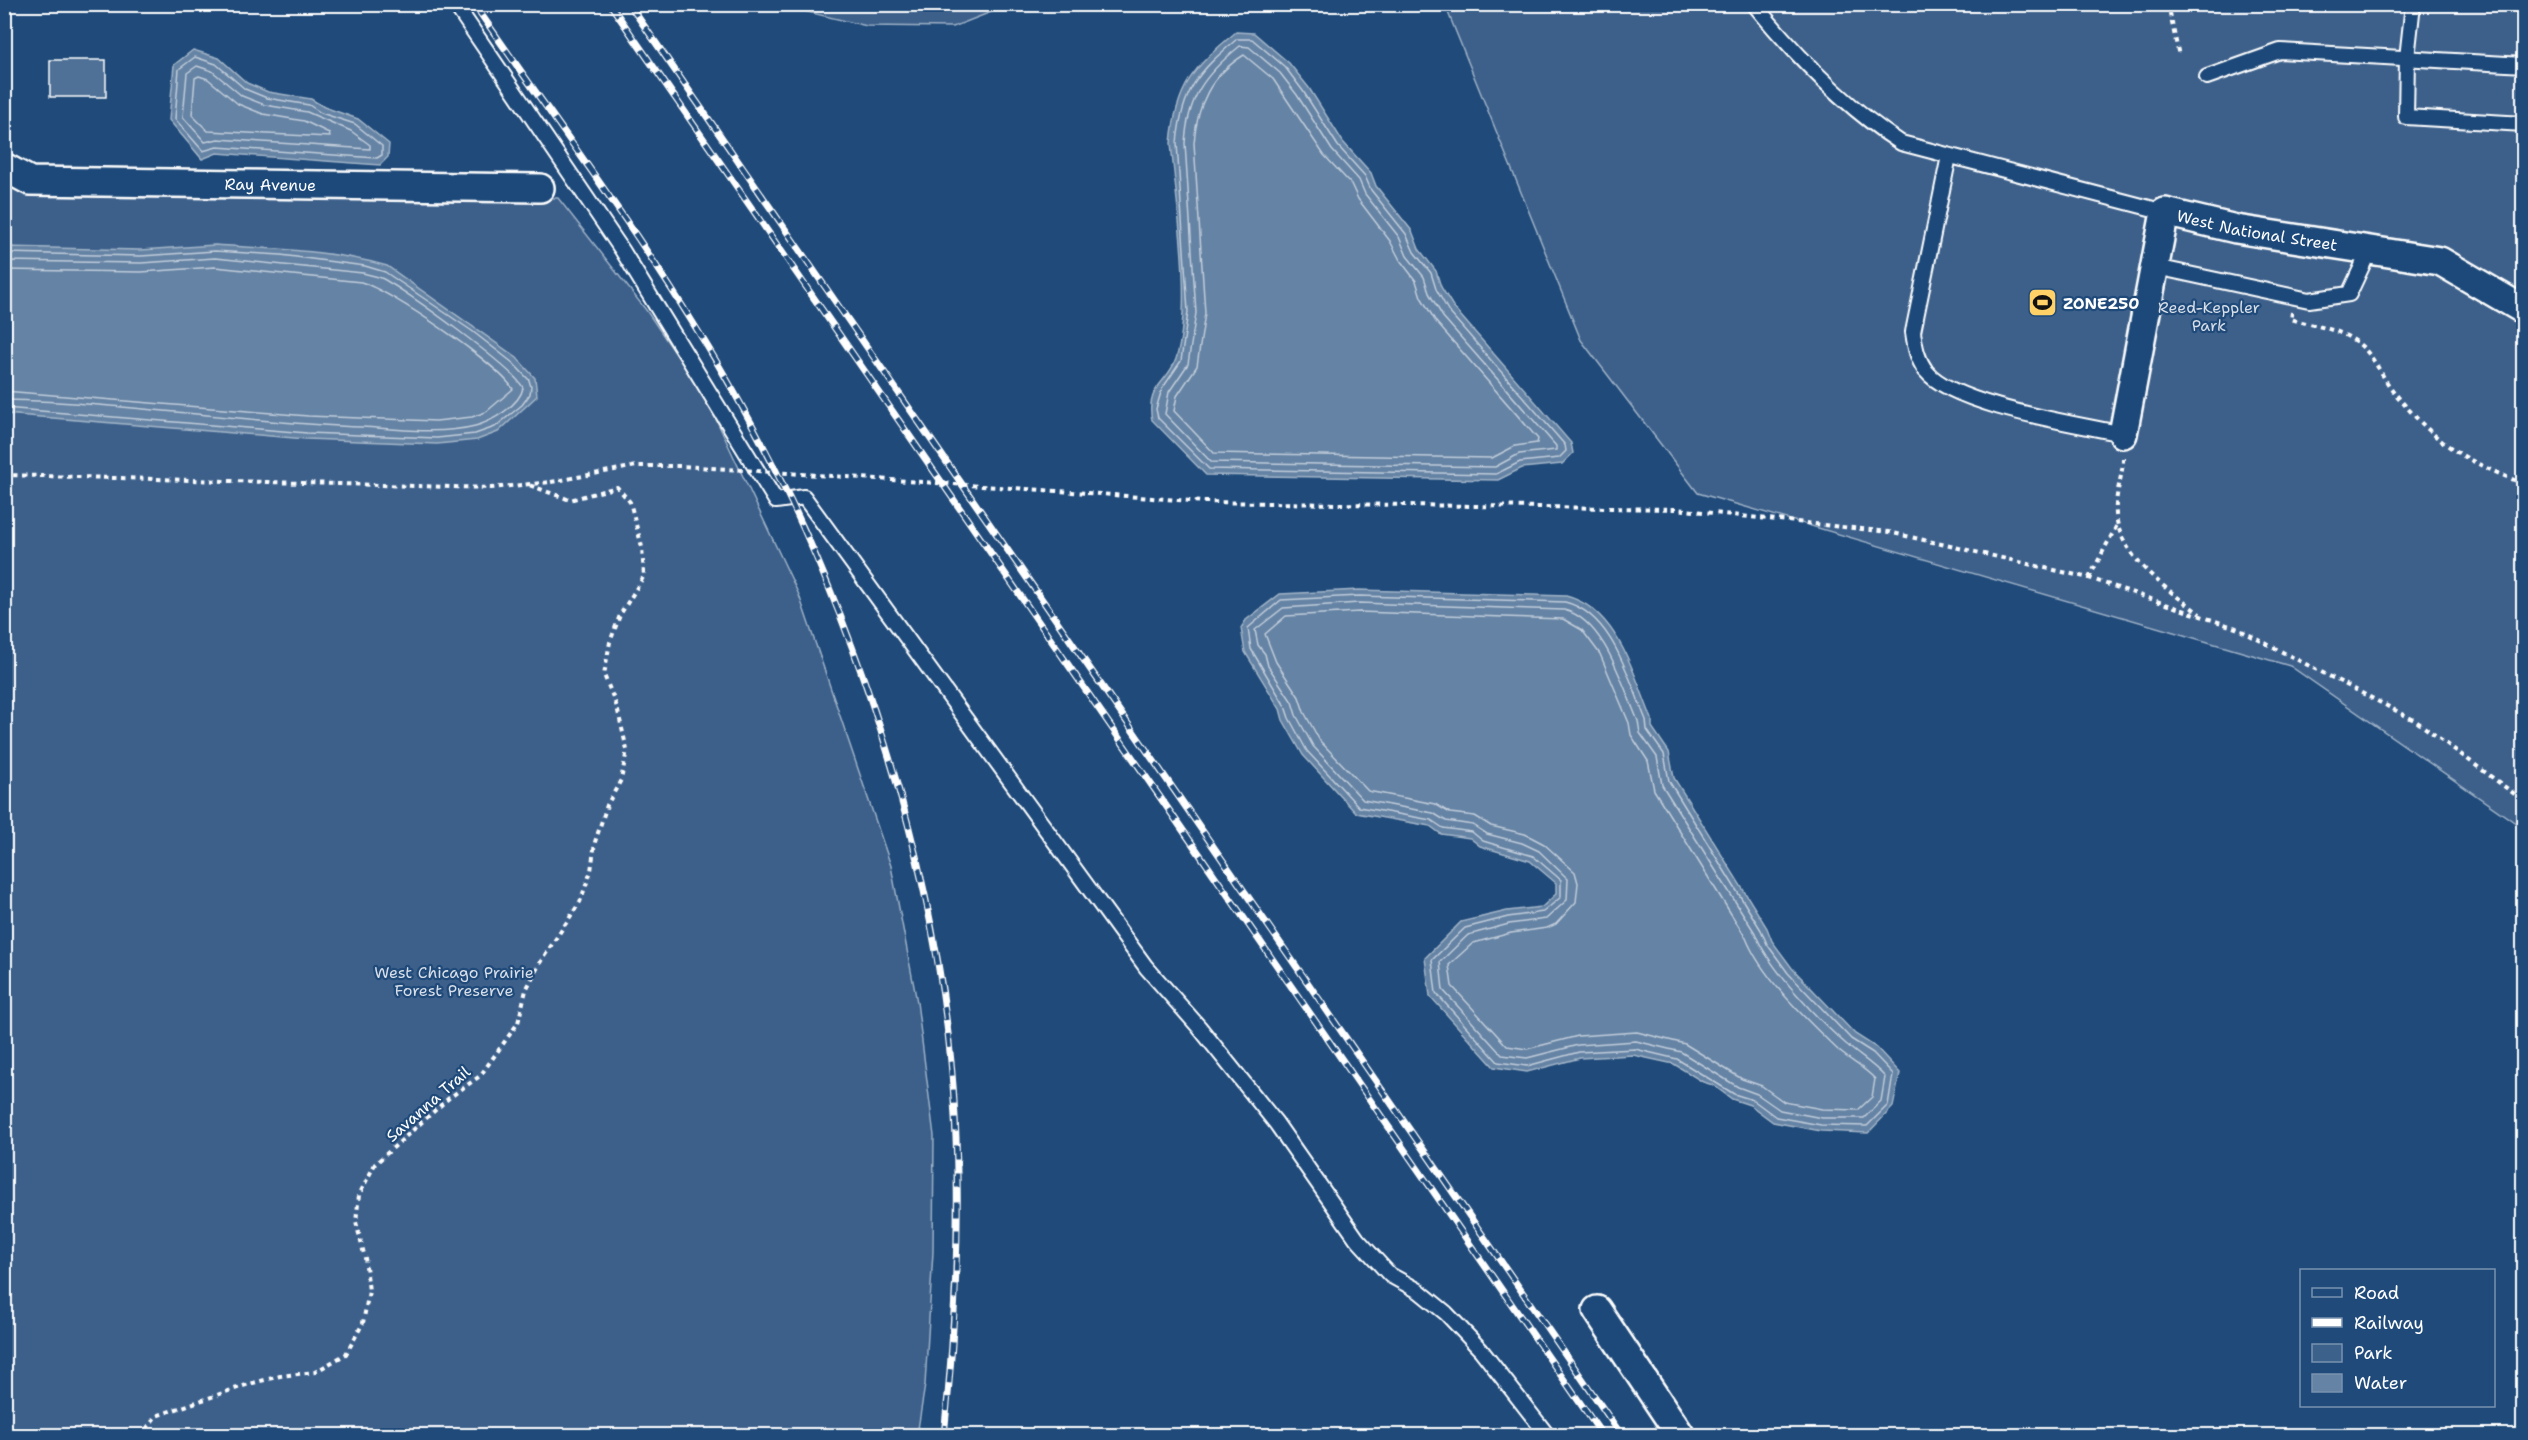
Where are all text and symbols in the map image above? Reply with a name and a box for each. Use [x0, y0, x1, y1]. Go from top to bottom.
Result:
street label: Ray Avenue [225, 173, 316, 195]
street label: West National Street [2175, 205, 2339, 255]
sports icon: ZONE250 [2026, 287, 2058, 319]
place label: ZONE250 [2063, 293, 2139, 314]
park label: Reed-Keppler Park [2158, 297, 2260, 336]
park label: West Chicago Prairie Forest Preserve [374, 962, 534, 1001]
street label: Savanna Trail [381, 1061, 475, 1146]
legend [2300, 1269, 2495, 1407]
text: Road [2354, 1281, 2399, 1305]
text: Railway [2354, 1311, 2424, 1335]
text: Park [2354, 1341, 2393, 1365]
text: Water [2354, 1371, 2407, 1395]

